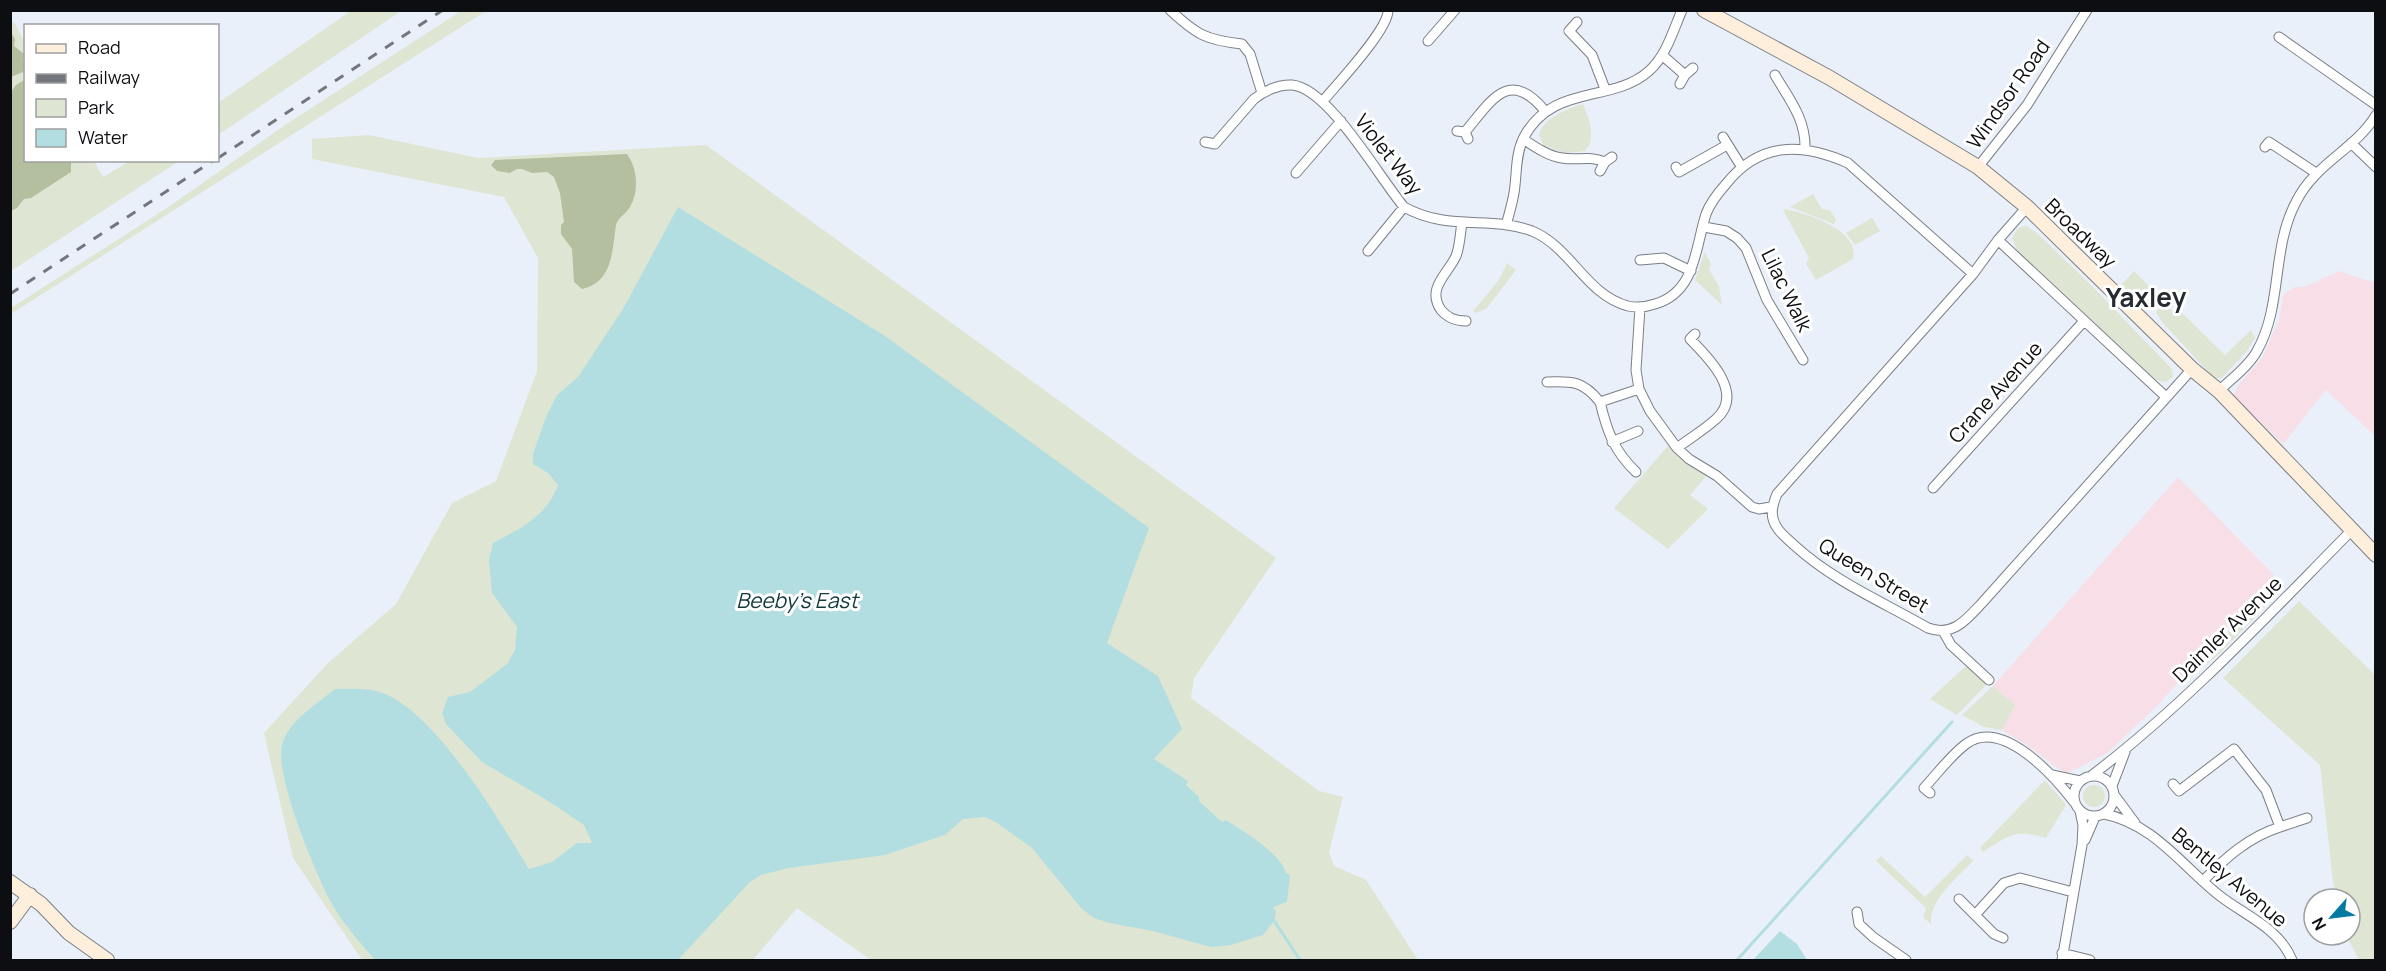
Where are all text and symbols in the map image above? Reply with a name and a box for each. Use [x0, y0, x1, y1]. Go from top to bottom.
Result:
legend [24, 24, 219, 162]
street label: Windsor Road [1960, 34, 2056, 154]
text: Road [78, 35, 121, 59]
text: Railway [78, 65, 140, 89]
text: Park [78, 95, 115, 119]
street label: Violet Way [1349, 108, 1429, 200]
text: Water [78, 125, 128, 149]
street label: Broadway [2039, 192, 2123, 274]
street label: Lilac Walk [1755, 244, 1819, 337]
district label: Yaxley [2106, 279, 2187, 315]
street label: Crane Avenue [1942, 335, 2048, 449]
street label: Queen Street [1814, 531, 1934, 619]
street label: Daimler Avenue [2166, 570, 2288, 688]
water label: Beeby's East [736, 586, 860, 614]
street label: Bentley Avenue [2167, 821, 2293, 933]
north arrow [2302, 887, 2362, 947]
text: N [2306, 914, 2331, 934]

